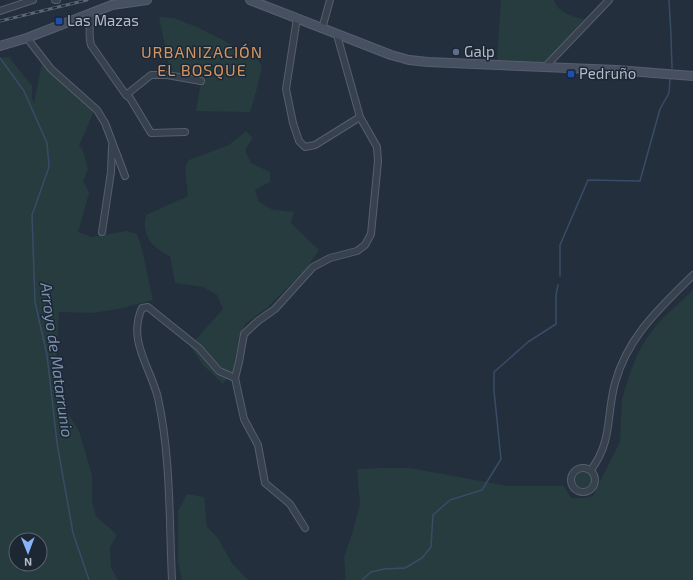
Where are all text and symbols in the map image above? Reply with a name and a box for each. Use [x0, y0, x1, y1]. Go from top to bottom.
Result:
place label: Las Mazas [67, 11, 139, 29]
marker: Las Mazas [54, 16, 64, 26]
district label: URBANIZACIÓN EL BOSQUE [141, 42, 263, 80]
place label: Galp [464, 42, 495, 60]
marker: Galp [451, 47, 461, 57]
place label: Pedruño [579, 64, 636, 82]
marker: Pedruño [566, 69, 576, 79]
water label: Arroyo de Matarrunio [36, 280, 78, 439]
north arrow [8, 532, 48, 572]
text: N [24, 556, 32, 569]

